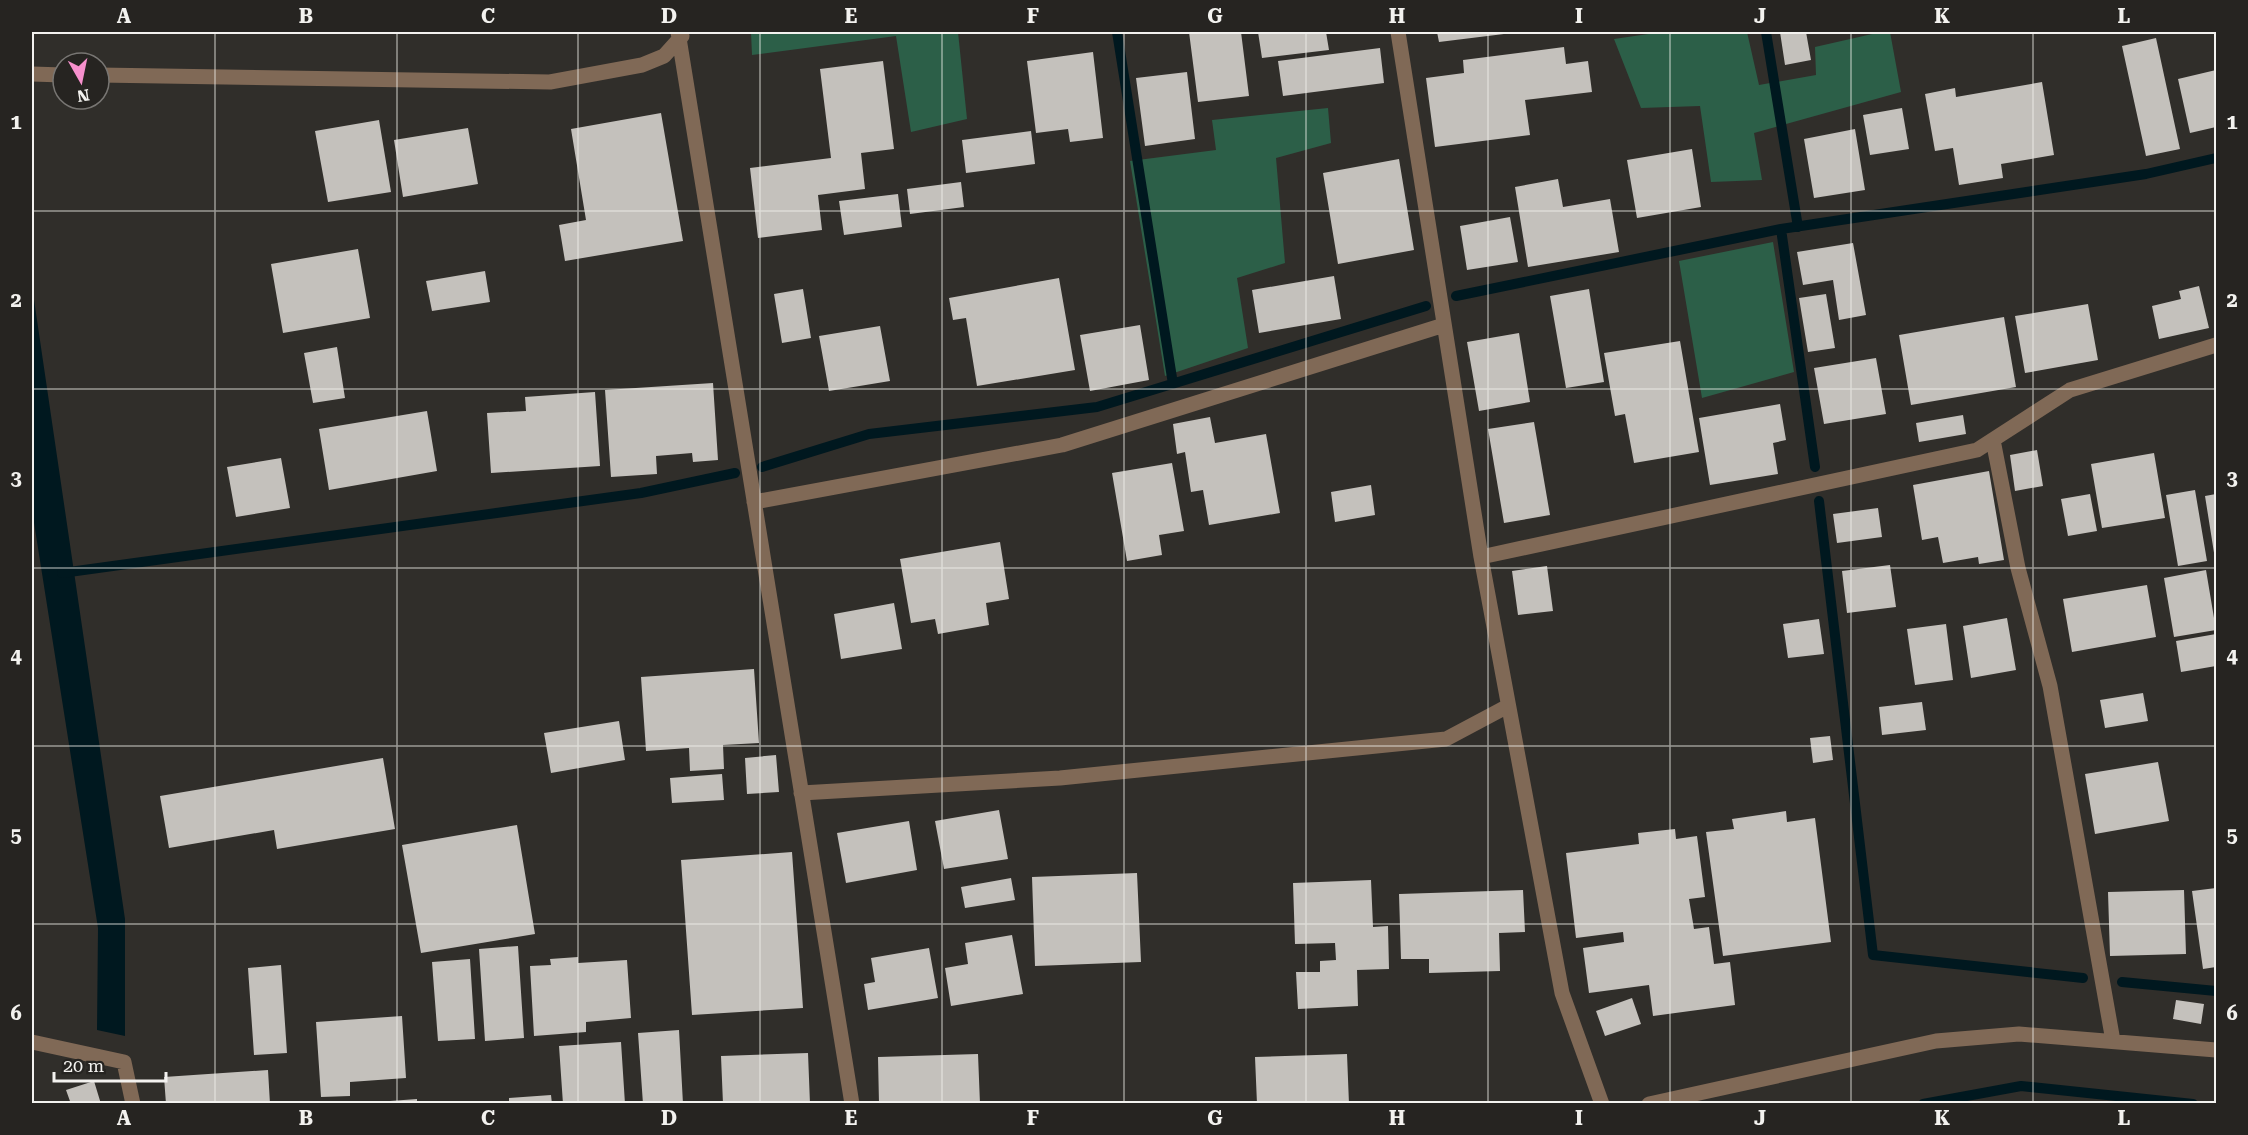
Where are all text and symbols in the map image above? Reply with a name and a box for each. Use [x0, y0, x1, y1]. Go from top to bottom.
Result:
text: A [117, 4, 132, 28]
text: B [299, 4, 313, 28]
text: C [481, 4, 495, 28]
text: D [661, 4, 677, 28]
text: E [845, 4, 858, 28]
text: F [1027, 4, 1039, 28]
text: G [1207, 4, 1223, 28]
text: H [1389, 4, 1405, 28]
text: I [1575, 4, 1583, 28]
text: J [1754, 4, 1766, 28]
text: K [1934, 4, 1950, 28]
text: L [2118, 4, 2131, 28]
north arrow [51, 51, 111, 111]
text: N [76, 85, 91, 106]
text: 1 [10, 110, 22, 134]
text: 1 [2226, 110, 2238, 134]
text: 2 [10, 288, 22, 312]
text: 2 [2226, 288, 2238, 312]
text: 3 [10, 466, 22, 490]
text: 3 [2226, 466, 2238, 490]
text: 4 [10, 644, 22, 668]
text: 4 [2226, 644, 2238, 668]
text: 5 [10, 823, 22, 847]
text: 5 [2226, 823, 2238, 847]
text: 6 [10, 1001, 22, 1025]
text: 6 [2226, 1001, 2238, 1025]
scale bar [54, 1045, 166, 1083]
text: 20 m [63, 1055, 104, 1076]
text: A [117, 1106, 132, 1130]
text: B [299, 1106, 313, 1130]
text: C [481, 1106, 495, 1130]
text: D [661, 1106, 677, 1130]
text: E [845, 1106, 858, 1130]
text: F [1027, 1106, 1039, 1130]
text: G [1207, 1106, 1223, 1130]
text: H [1389, 1106, 1405, 1130]
text: I [1575, 1106, 1583, 1130]
text: J [1754, 1106, 1766, 1130]
text: K [1934, 1106, 1950, 1130]
text: L [2118, 1106, 2131, 1130]

